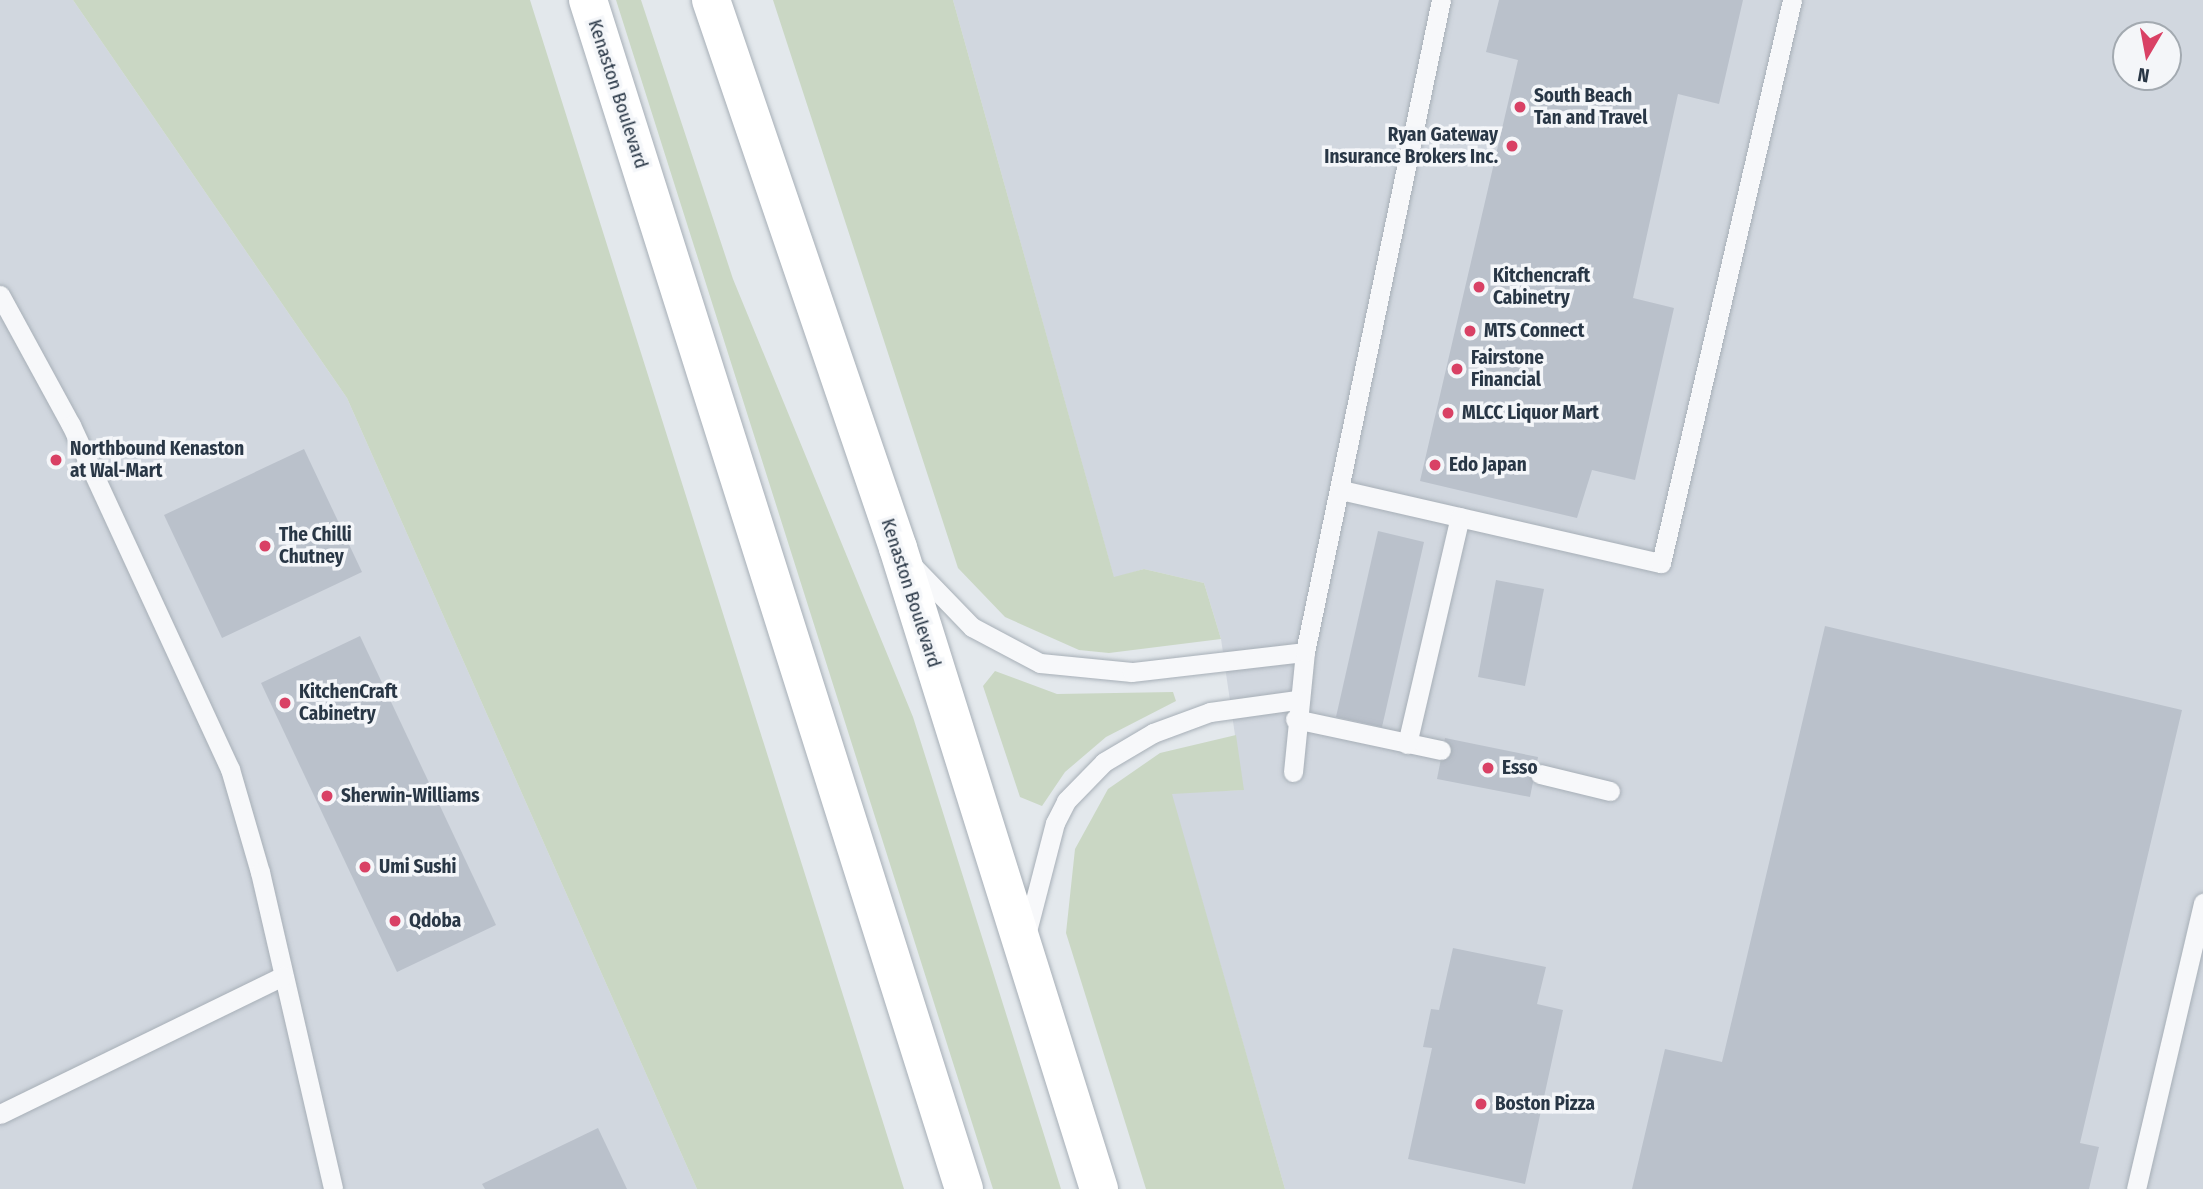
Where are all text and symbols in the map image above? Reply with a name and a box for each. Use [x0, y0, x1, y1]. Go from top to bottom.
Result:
street label: Kenaston Boulevard [583, 17, 653, 171]
north arrow [2112, 21, 2182, 91]
text: N [2136, 63, 2151, 88]
place label: South Beach Tan and Travel [1534, 85, 1647, 129]
marker: South Beach Tan and Travel [1512, 99, 1528, 115]
place label: Ryan Gateway Insurance Brokers Inc. [1324, 124, 1498, 168]
marker: Ryan Gateway Insurance Brokers Inc. [1504, 138, 1520, 154]
place label: Kitchencraft Cabinetry [1493, 265, 1590, 309]
marker: Kitchencraft Cabinetry [1471, 279, 1487, 295]
place label: MTS Connect [1484, 320, 1584, 342]
marker: MTS Connect [1462, 323, 1478, 339]
place label: Fairstone Financial [1471, 347, 1544, 391]
marker: Fairstone Financial [1449, 361, 1465, 377]
place label: MLCC Liquor Mart [1462, 402, 1599, 424]
marker: MLCC Liquor Mart [1440, 405, 1456, 421]
place label: Northbound Kenaston at Wal-Mart [70, 438, 244, 482]
marker: Northbound Kenaston at Wal-Mart [48, 452, 64, 468]
place label: Edo Japan [1449, 454, 1527, 476]
marker: Edo Japan [1427, 457, 1443, 473]
street label: Kenaston Boulevard [876, 516, 946, 670]
place label: The Chilli Chutney [279, 524, 352, 568]
marker: The Chilli Chutney [257, 538, 273, 554]
place label: KitchenCraft Cabinetry [299, 681, 398, 725]
marker: KitchenCraft Cabinetry [277, 695, 293, 711]
place label: Esso [1502, 757, 1538, 779]
marker: Esso [1480, 760, 1496, 776]
place label: Sherwin-Williams [341, 785, 480, 807]
marker: Sherwin-Williams [319, 788, 335, 804]
place label: Umi Sushi [379, 856, 456, 878]
marker: Umi Sushi [357, 859, 373, 875]
place label: Qdoba [409, 910, 461, 932]
marker: Qdoba [387, 913, 403, 929]
place label: Boston Pizza [1495, 1093, 1595, 1115]
marker: Boston Pizza [1473, 1096, 1489, 1112]

